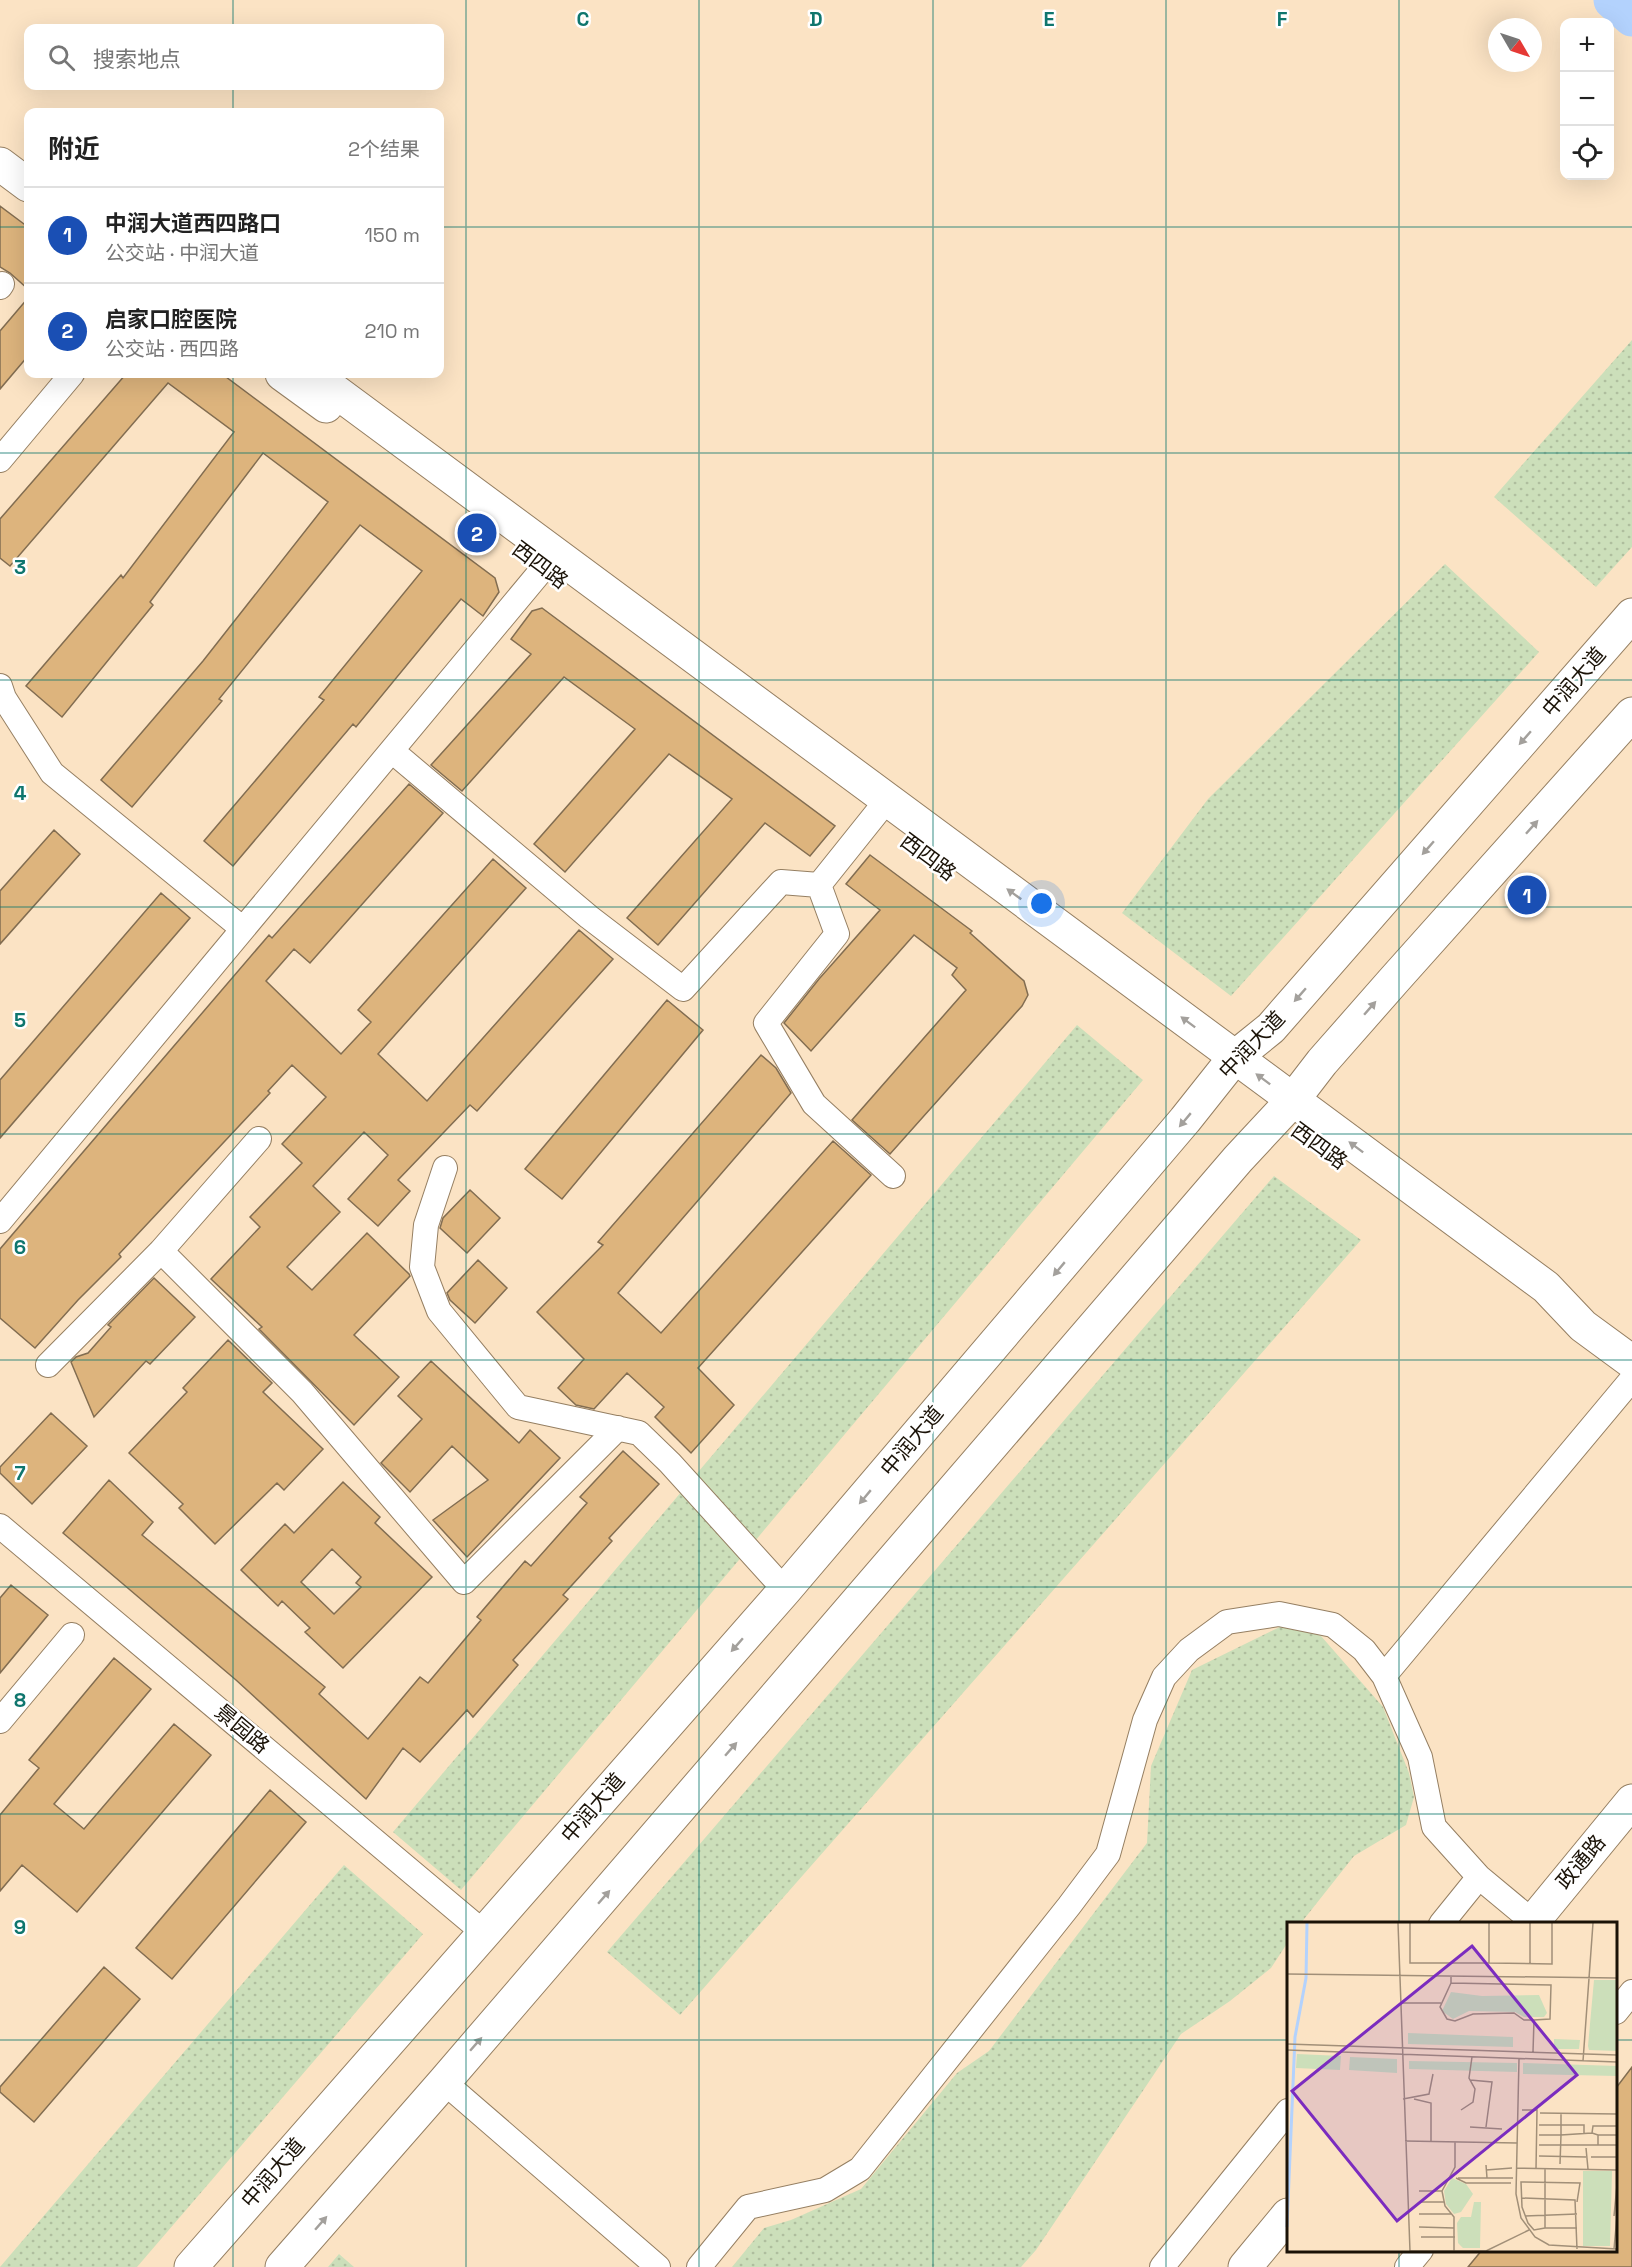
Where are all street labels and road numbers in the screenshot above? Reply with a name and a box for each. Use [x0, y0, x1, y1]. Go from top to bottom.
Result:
street label: 西四路 [507, 535, 574, 594]
street label: 中润大道 [1536, 641, 1611, 722]
street label: 西四路 [895, 827, 962, 886]
street label: 中润大道 [1213, 1005, 1291, 1084]
street label: 西四路 [1286, 1116, 1353, 1175]
street label: 中润大道 [874, 1400, 949, 1482]
street label: 景园路 [210, 1698, 275, 1759]
street label: 中润大道 [555, 1767, 630, 1848]
street label: 政通路 [1550, 1829, 1611, 1894]
street label: 中润大道 [235, 2132, 310, 2213]

